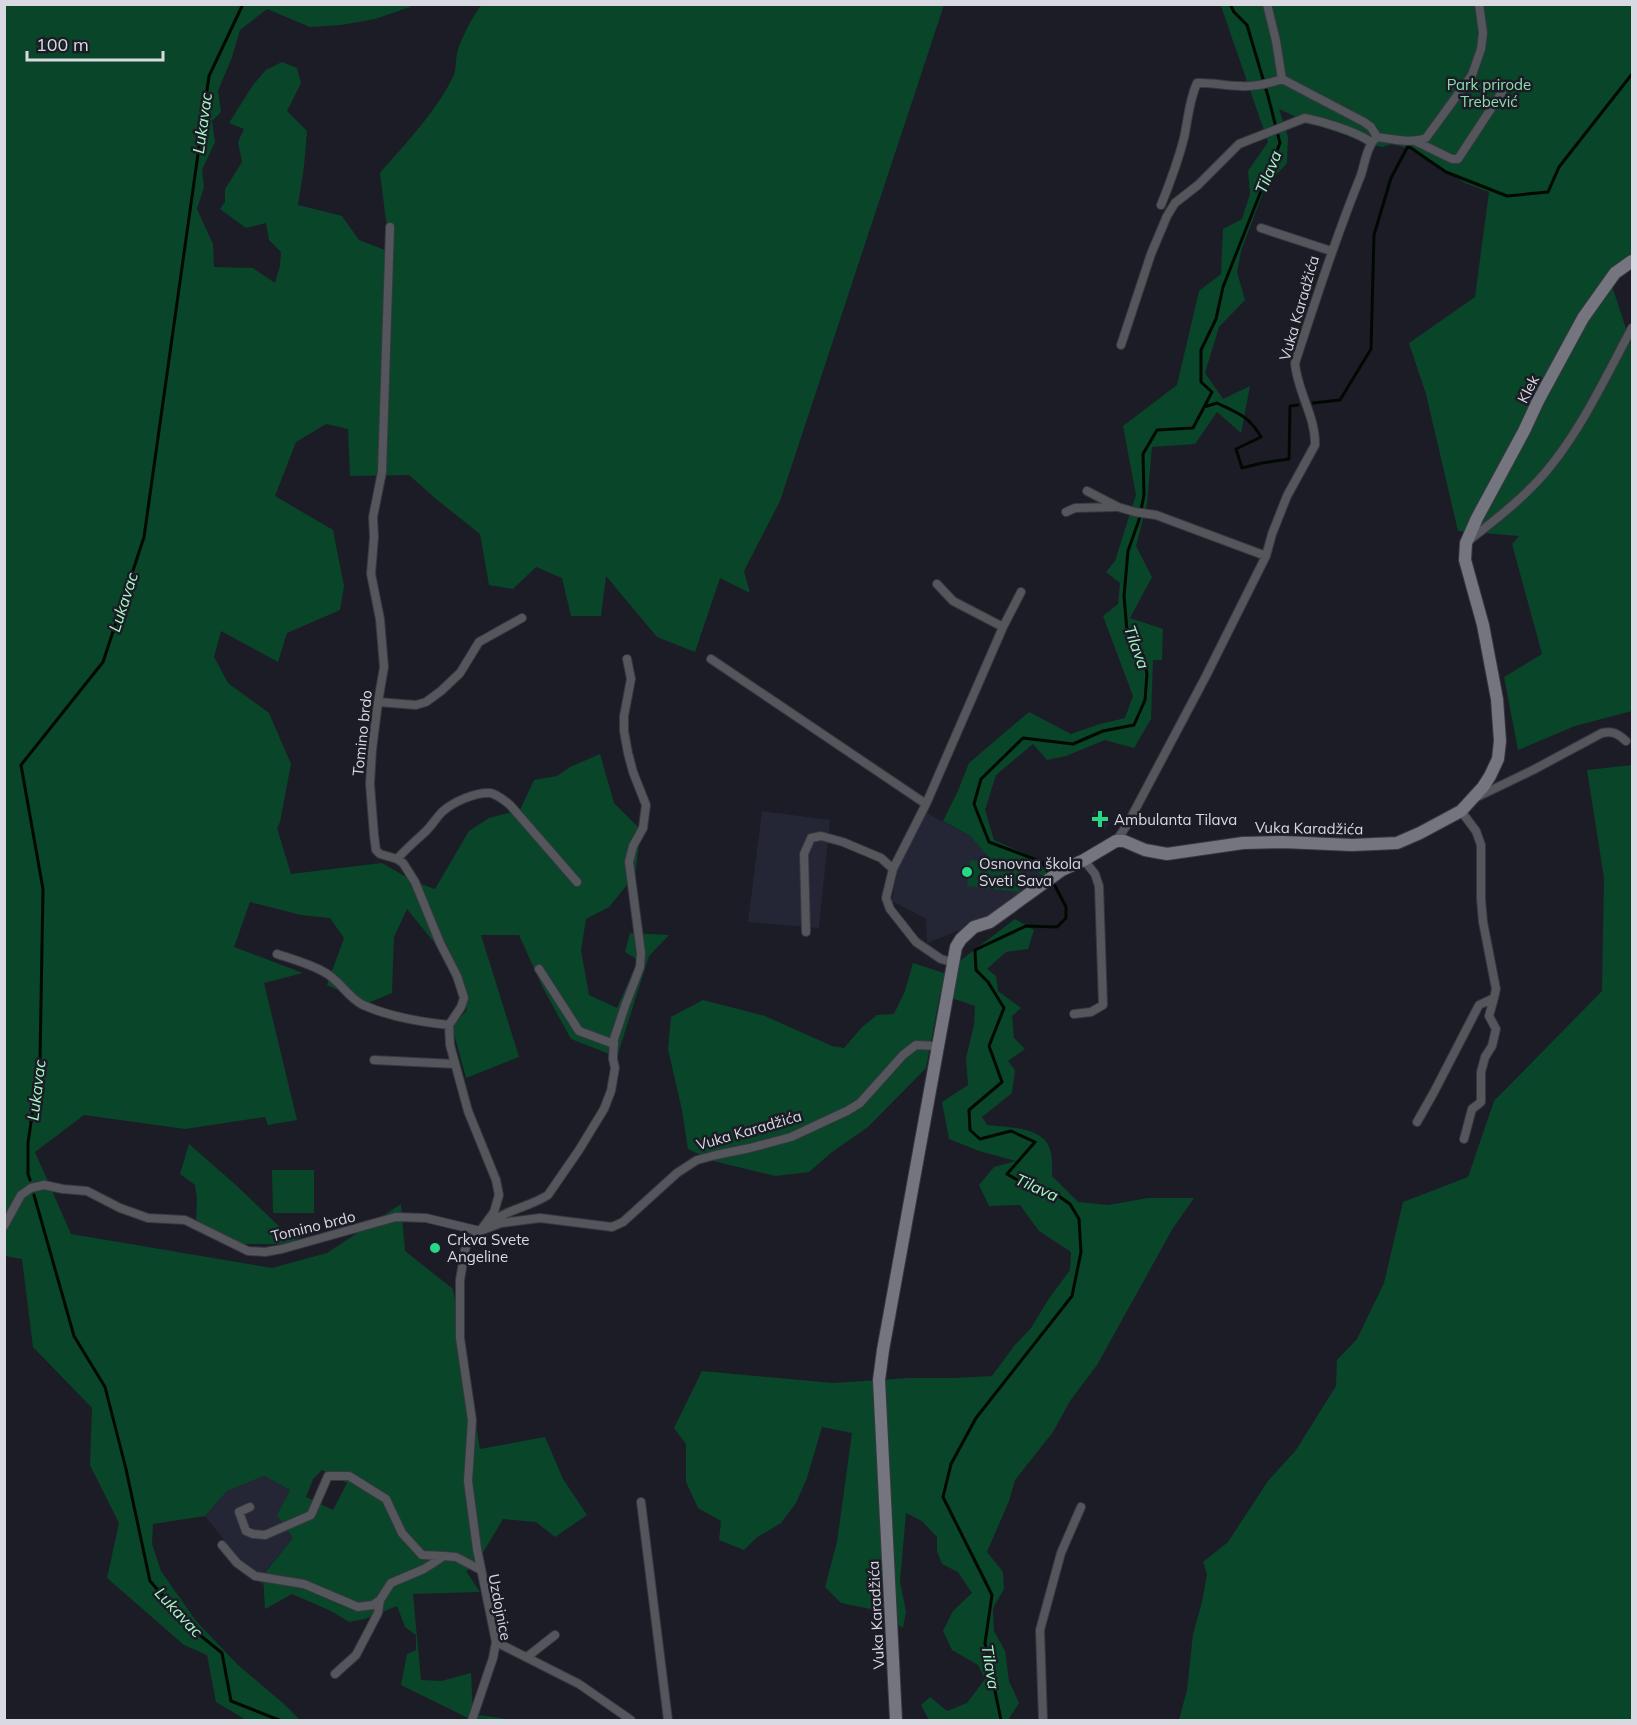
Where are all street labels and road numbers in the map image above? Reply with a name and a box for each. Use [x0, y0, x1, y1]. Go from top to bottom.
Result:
street label: Vuka Karadžića [1275, 253, 1323, 363]
street label: Klek [1513, 372, 1543, 406]
street label: Tomino brdo [348, 689, 376, 777]
street label: Vuka Karadžića [1255, 818, 1363, 838]
street label: Vuka Karadžića [694, 1106, 804, 1154]
street label: Tomino brdo [269, 1206, 357, 1246]
street label: Vuka Karadžića [864, 1560, 888, 1670]
street label: Uzdojnice [484, 1572, 516, 1642]

